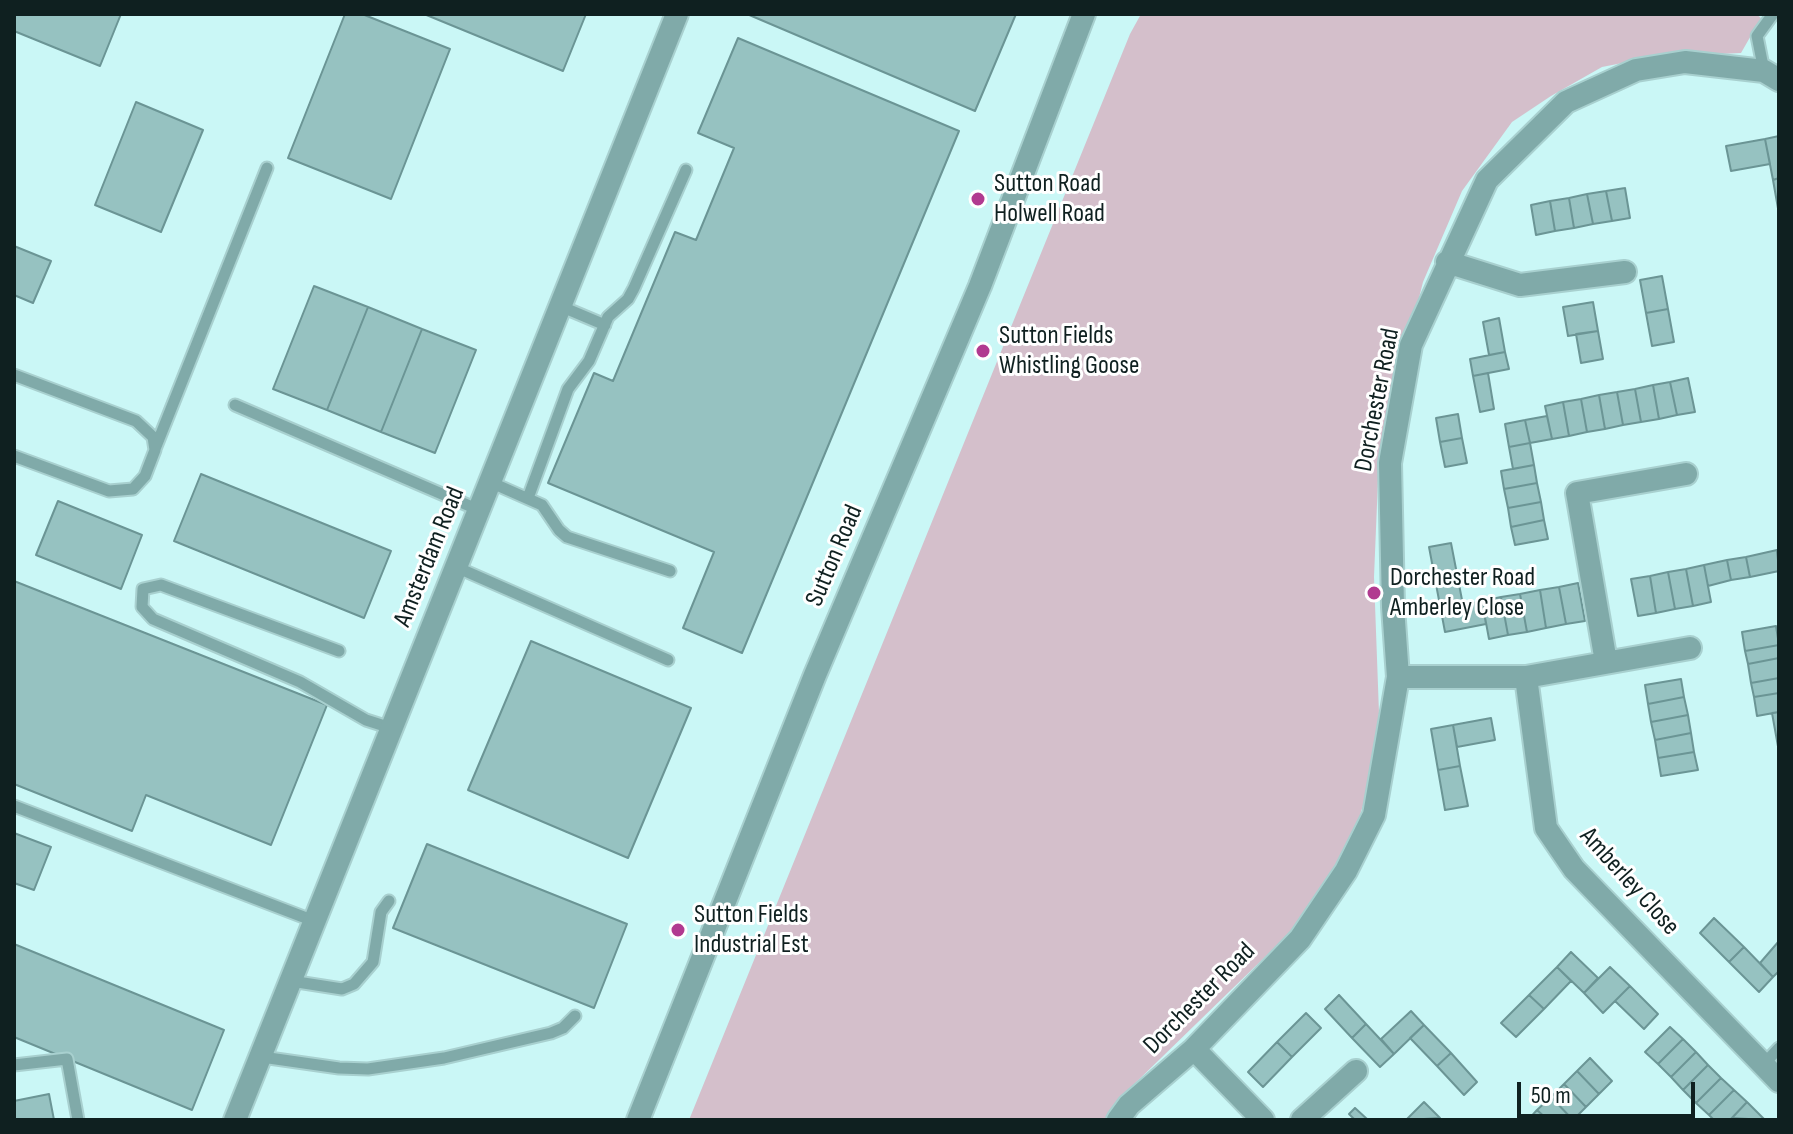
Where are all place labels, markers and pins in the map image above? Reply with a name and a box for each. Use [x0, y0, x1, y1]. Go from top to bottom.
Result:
place label: Sutton Road Holwell Road [994, 168, 1105, 230]
marker: Sutton Road Holwell Road [969, 190, 987, 208]
place label: Sutton Fields Whistling Goose [999, 320, 1139, 382]
marker: Sutton Fields Whistling Goose [974, 342, 992, 360]
place label: Dorchester Road Amberley Close [1390, 562, 1535, 624]
marker: Dorchester Road Amberley Close [1365, 584, 1383, 602]
place label: Sutton Fields Industrial Est [694, 899, 809, 960]
marker: Sutton Fields Industrial Est [669, 921, 687, 939]

